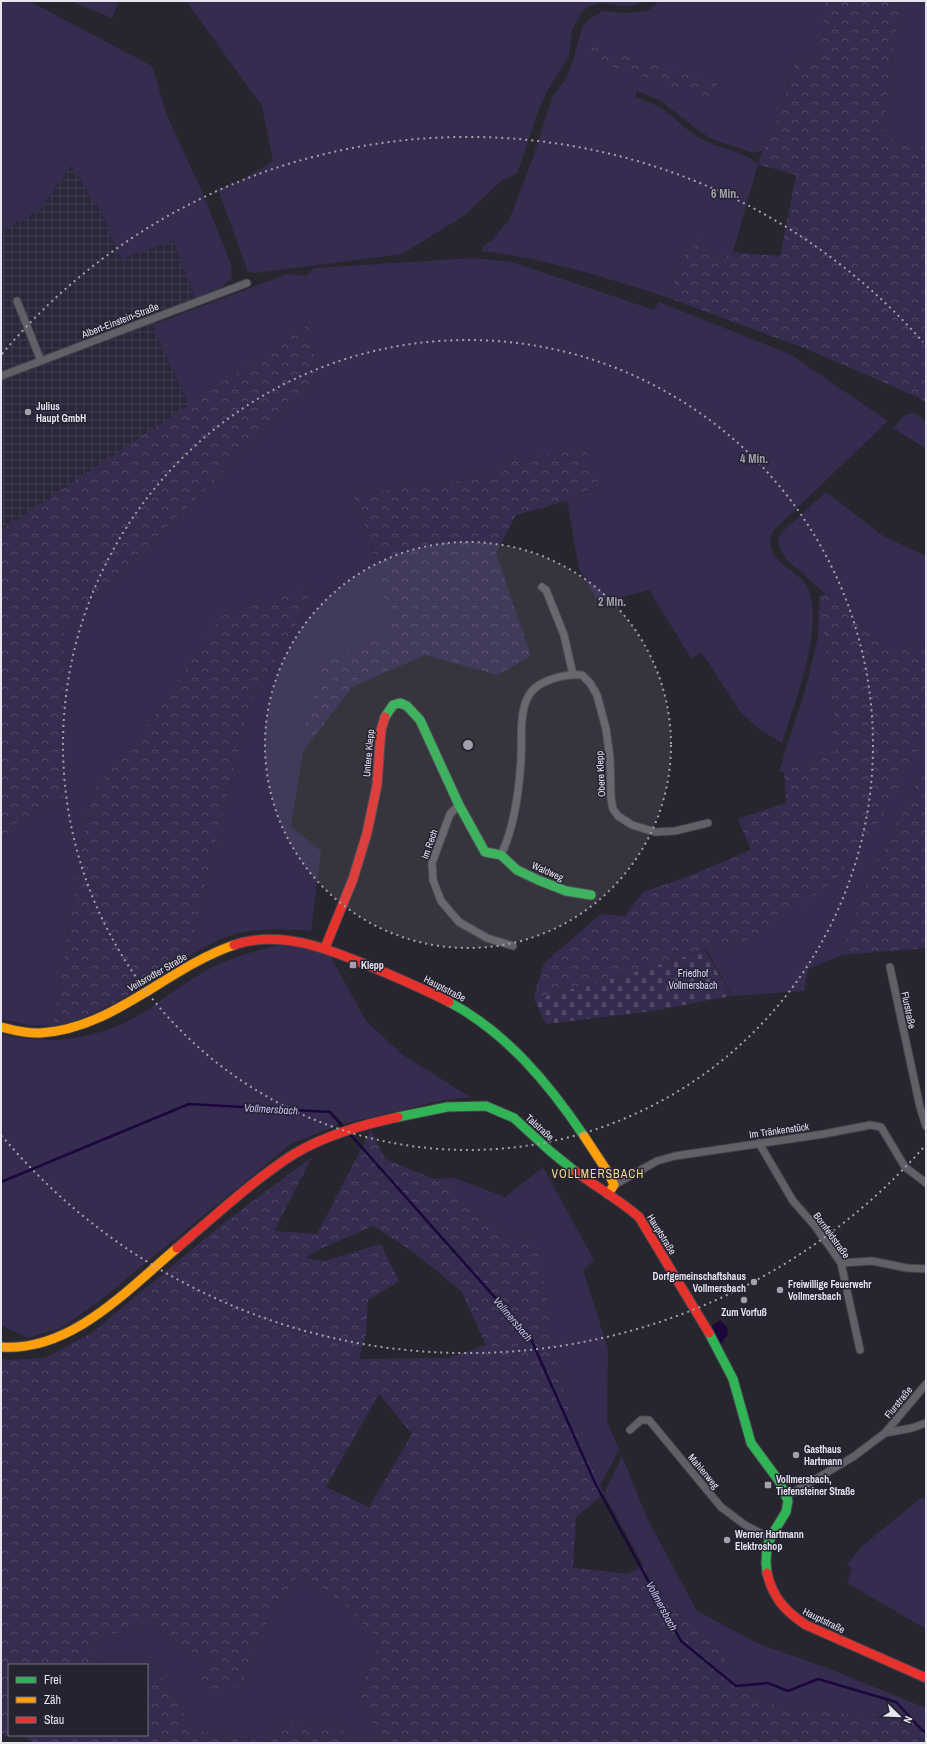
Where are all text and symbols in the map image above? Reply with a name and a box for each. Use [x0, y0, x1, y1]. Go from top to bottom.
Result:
text: 6 Min. [711, 186, 739, 202]
street label: Albert-Einstein-Straße [79, 300, 161, 342]
place label: Julius Haupt GmbH [36, 400, 86, 425]
marker: Julius Haupt GmbH [23, 407, 33, 417]
text: 4 Min. [740, 451, 768, 467]
text: 2 Min. [598, 594, 626, 610]
street label: Untere Klepp [360, 728, 377, 777]
centre of rings [461, 738, 475, 752]
street label: Obere Klepp [593, 750, 608, 797]
street label: Im Rech [418, 828, 441, 861]
street label: Waldweg [530, 859, 566, 884]
street label: Veitsrodter Straße [125, 950, 190, 995]
place label: Klepp [361, 959, 384, 972]
marker: Klepp [348, 960, 358, 970]
park label: Friedhof Vollmersbach [668, 967, 718, 992]
street label: Hauptstraße [422, 972, 468, 1005]
street label: Flurstraße [898, 990, 919, 1030]
water label: Vollmersbach [244, 1101, 298, 1117]
street label: Talstraße [523, 1111, 557, 1144]
street label: Im Tränkenstück [748, 1120, 811, 1141]
district label: VOLLMERSBACH [552, 1166, 644, 1182]
street label: Bornfeldstraße [811, 1210, 853, 1261]
street label: Hauptstraße [644, 1212, 679, 1257]
place label: Dorfgemeinschaftshaus Vollmersbach [653, 1270, 746, 1295]
marker: Dorfgemeinschaftshaus Vollmersbach [749, 1277, 759, 1287]
place label: Freiwillige Feuerwehr Vollmersbach [788, 1278, 872, 1303]
marker: Freiwillige Feuerwehr Vollmersbach [775, 1285, 785, 1295]
water label: Vollmersbach [490, 1294, 536, 1344]
marker: Zum Vorfuß [739, 1295, 749, 1305]
place label: Zum Vorfuß [721, 1306, 767, 1319]
street label: Flurstraße [882, 1383, 915, 1421]
place label: Gasthaus Hartmann [804, 1443, 842, 1468]
marker: Gasthaus Hartmann [791, 1450, 801, 1460]
street label: Mahlenweg [685, 1451, 722, 1492]
place label: Vollmersbach, Tiefensteiner Straße [776, 1473, 855, 1498]
marker: Vollmersbach, Tiefensteiner Straße [763, 1480, 773, 1490]
place label: Werner Hartmann Elektroshop [735, 1528, 804, 1553]
marker: Werner Hartmann Elektroshop [722, 1535, 732, 1545]
water label: Vollmersbach [643, 1579, 681, 1633]
street label: Hauptstraße [801, 1605, 847, 1636]
legend [8, 1664, 148, 1736]
text: Frei [44, 1672, 62, 1688]
text: Zäh [44, 1692, 61, 1708]
north arrow [879, 1696, 919, 1736]
text: Stau [44, 1712, 64, 1728]
text: N [900, 1714, 916, 1726]

